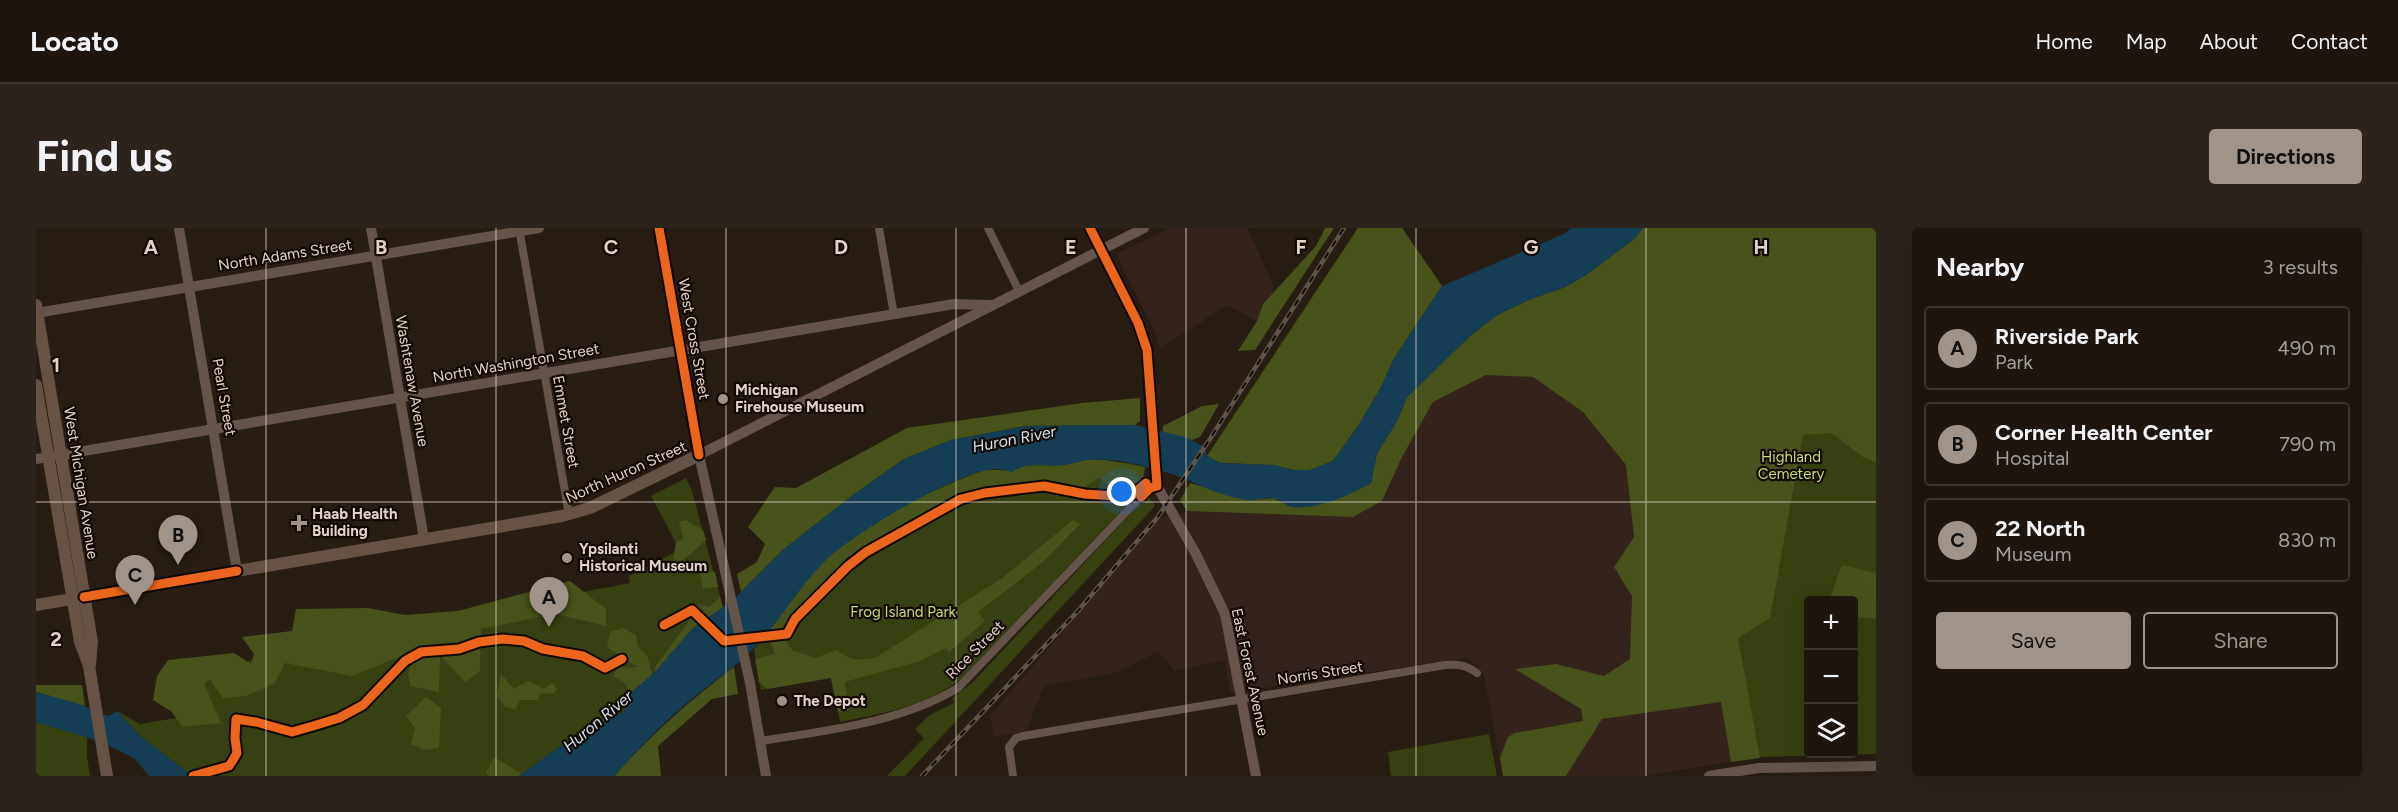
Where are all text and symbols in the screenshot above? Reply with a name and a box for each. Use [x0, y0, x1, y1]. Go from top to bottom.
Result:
text: Locato [30, 24, 119, 58]
text: Home [2036, 29, 2093, 54]
text: Map [2126, 29, 2167, 54]
text: About [2200, 29, 2258, 54]
text: Contact [2291, 29, 2368, 54]
button: Directions [2209, 129, 2362, 184]
text: Find us [36, 131, 173, 182]
text: A [144, 235, 159, 259]
street label: North Adams Street [217, 235, 353, 274]
text: B [375, 235, 387, 259]
text: C [604, 235, 618, 259]
text: D [834, 235, 848, 259]
text: E [1065, 235, 1077, 259]
text: F [1295, 235, 1307, 259]
text: G [1524, 235, 1539, 259]
text: H [1754, 235, 1769, 259]
text: Nearby [1936, 251, 2024, 283]
text: 3 results [2263, 255, 2338, 279]
street label: West Cross Street [674, 277, 714, 401]
street label: Washtenaw Avenue [392, 314, 432, 448]
text: Riverside Park [1995, 323, 2139, 350]
text: A [1950, 336, 1965, 360]
text: 490 m [2277, 336, 2336, 360]
street label: North Washington Street [431, 339, 601, 387]
text: Park [1995, 350, 2033, 374]
text: 1 [52, 353, 60, 377]
street label: Pearl Street [208, 357, 240, 438]
street label: Emmet Street [549, 374, 583, 470]
place label: Michigan Firehouse Museum [735, 381, 864, 416]
marker: Michigan Firehouse Museum [716, 392, 730, 406]
street label: West Michigan Avenue [60, 406, 102, 560]
text: Corner Health Center [1995, 419, 2213, 446]
water label: Huron River [971, 421, 1058, 456]
text: B [1951, 432, 1964, 456]
text: 790 m [2279, 432, 2336, 456]
street label: North Huron Street [563, 437, 690, 507]
text: Hospital [1995, 446, 2070, 470]
park label: Highland Cemetery [1758, 448, 1824, 483]
your location [1107, 477, 1136, 506]
place label: Haab Health Building [312, 505, 398, 540]
marker: Haab Health Building [290, 514, 308, 532]
text: 22 North [1995, 515, 2085, 542]
pin: B [158, 516, 198, 565]
text: C [1950, 528, 1965, 552]
text: 830 m [2278, 528, 2336, 552]
place label: Ypsilanti Historical Museum [579, 540, 707, 575]
text: Museum [1995, 542, 2072, 566]
marker: Ypsilanti Historical Museum [560, 551, 574, 565]
pin: C [116, 556, 154, 605]
pin: A [530, 578, 568, 627]
map controls [1804, 596, 1858, 758]
button: + [1804, 596, 1858, 650]
park label: Frog Island Park [850, 603, 957, 621]
street label: East Forest Avenue [1228, 607, 1272, 737]
button: Save [1936, 612, 2131, 669]
button: Share [2143, 612, 2338, 669]
street label: Rice Street [942, 617, 1008, 683]
text: 2 [50, 627, 62, 651]
button: − [1804, 650, 1858, 704]
street label: Norris Street [1276, 657, 1365, 689]
water label: Huron River [559, 686, 637, 755]
place label: The Depot [794, 692, 866, 710]
marker: The Depot [775, 694, 789, 708]
button: layers [1804, 704, 1858, 758]

